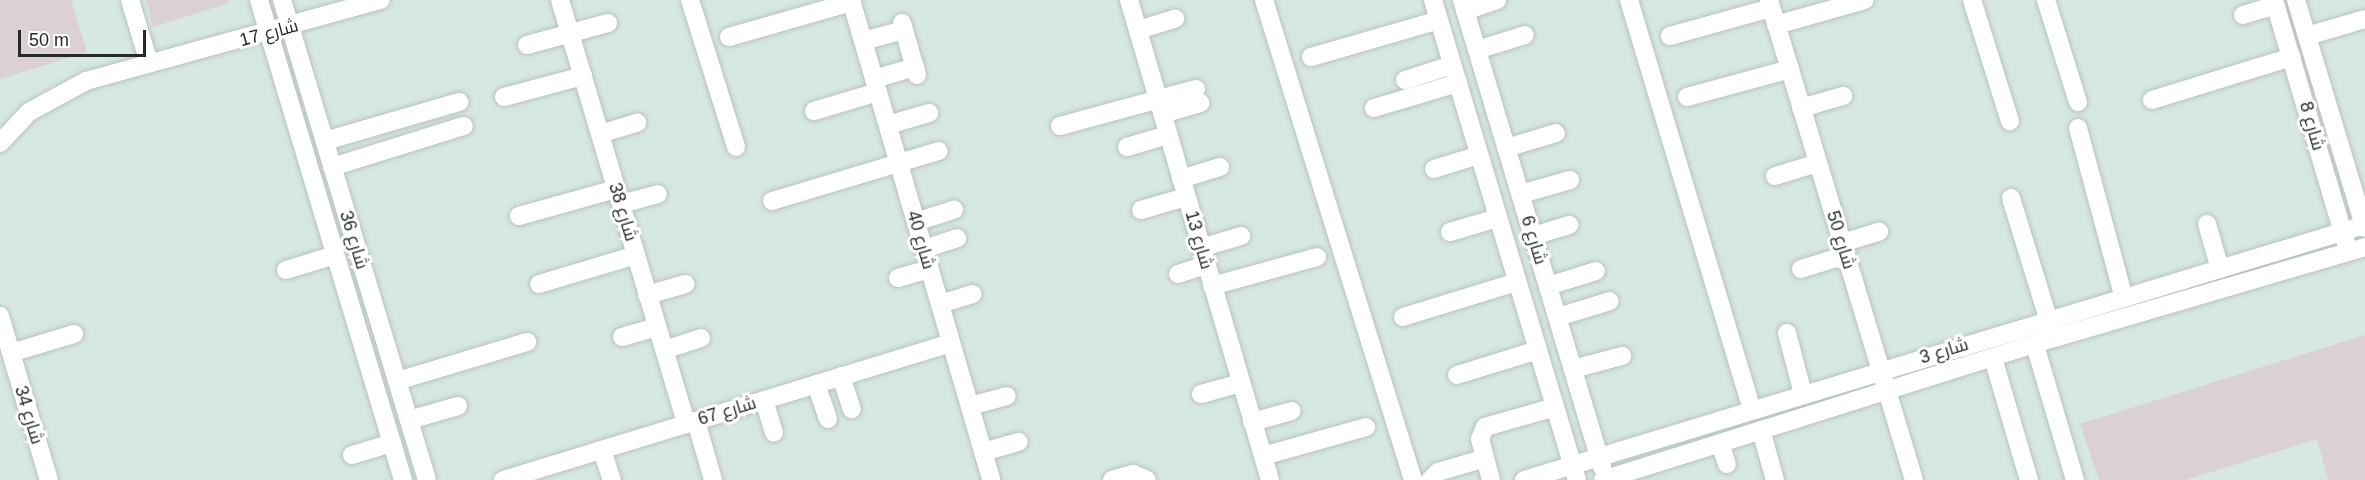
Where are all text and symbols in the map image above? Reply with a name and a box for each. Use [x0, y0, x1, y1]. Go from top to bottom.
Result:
street label: شارع 17 [237, 15, 301, 51]
scale bar [21, 18, 148, 56]
text: 50 m [29, 30, 69, 50]
street label: شارع 8 [2295, 99, 2329, 153]
street label: شارع 38 [604, 180, 642, 244]
street label: شارع 36 [335, 208, 373, 272]
street label: شارع 40 [902, 208, 940, 272]
street label: شارع 13 [1180, 208, 1218, 272]
street label: شارع 50 [1822, 208, 1860, 272]
street label: شارع 6 [1516, 213, 1552, 267]
street label: شارع 3 [1917, 333, 1971, 369]
street label: شارع 34 [10, 383, 48, 447]
street label: شارع 67 [695, 392, 759, 430]

